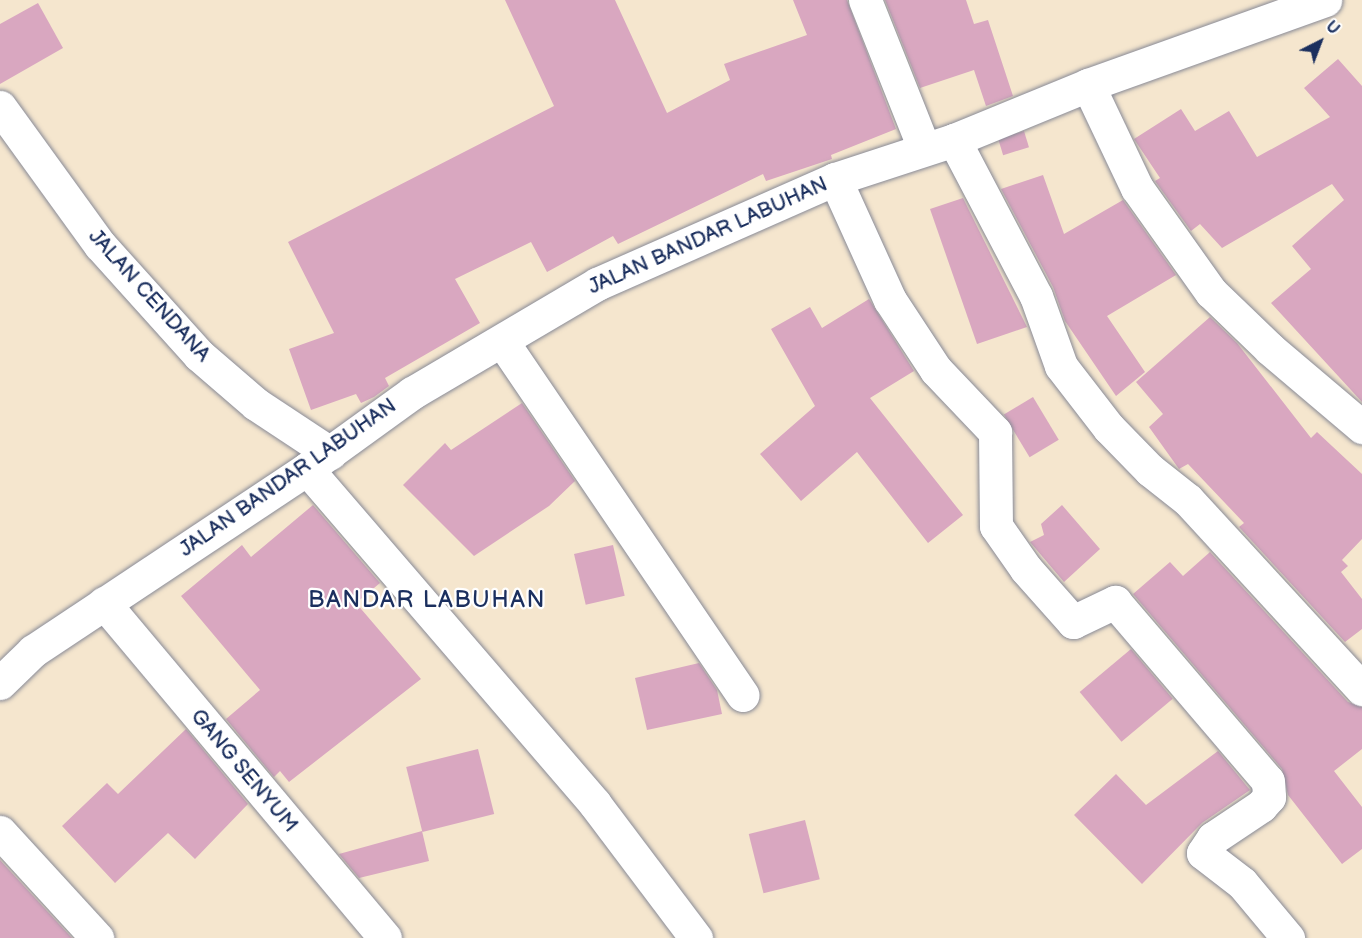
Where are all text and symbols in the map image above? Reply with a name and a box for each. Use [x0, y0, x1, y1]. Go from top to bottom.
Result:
north arrow [1290, 12, 1350, 72]
text: U [1322, 17, 1343, 39]
street label: JALAN BANDAR LABUHAN [585, 172, 831, 300]
street label: JALAN CENDANA [83, 224, 215, 368]
street label: JALAN BANDAR LABUHAN [175, 393, 401, 563]
district label: BANDAR LABUHAN [308, 586, 546, 614]
street label: GANG SENYUM [185, 704, 303, 838]

